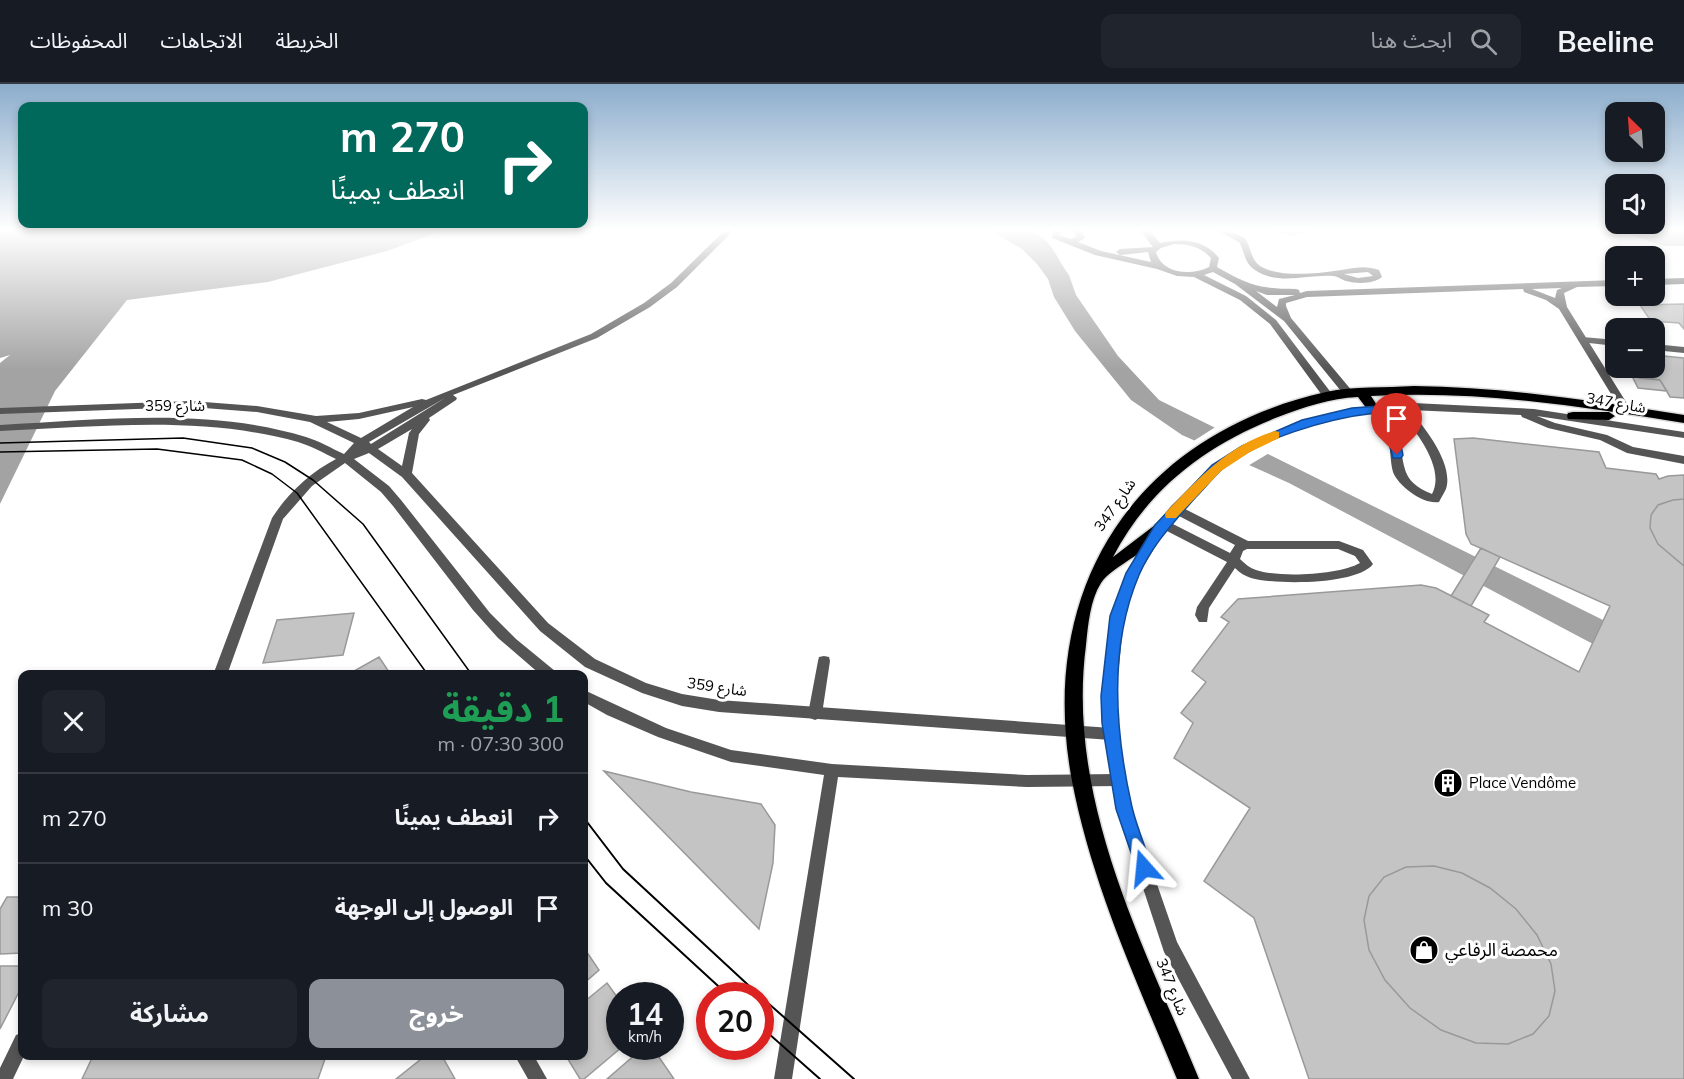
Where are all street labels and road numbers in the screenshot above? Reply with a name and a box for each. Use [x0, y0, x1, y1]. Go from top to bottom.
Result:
street label: شارع 347 [1584, 388, 1648, 420]
street label: شارع 359 [145, 396, 205, 418]
street label: شارع 347 [1090, 474, 1142, 537]
street label: شارع 359 [686, 673, 748, 703]
street label: شارع 347 [1150, 955, 1193, 1020]

